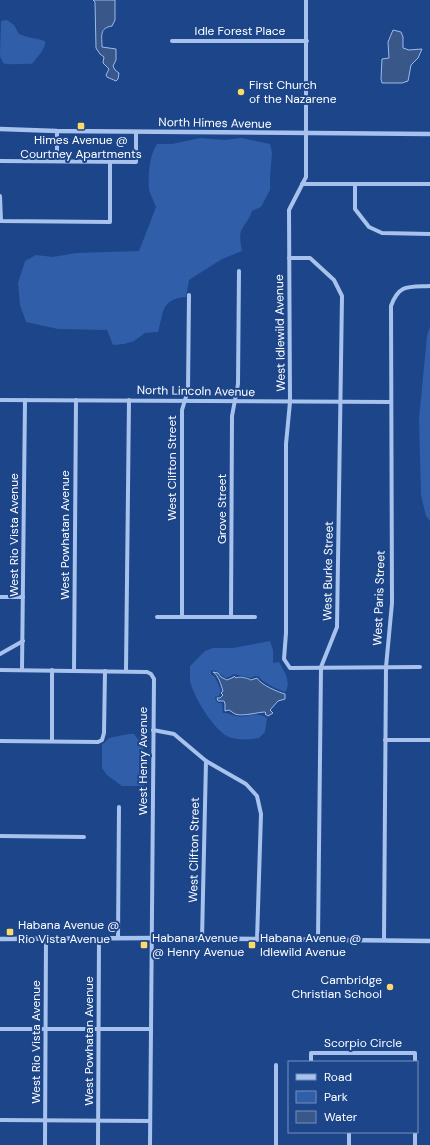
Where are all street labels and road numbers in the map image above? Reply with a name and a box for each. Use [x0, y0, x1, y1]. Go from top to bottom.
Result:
street label: Idle Forest Place [195, 23, 286, 39]
street label: North Himes Avenue [158, 114, 272, 132]
street label: West Idlewild Avenue [271, 274, 289, 392]
street label: North Lincoln Avenue [137, 382, 255, 400]
street label: West Clifton Street [164, 415, 180, 521]
street label: West Powhatan Avenue [57, 470, 73, 600]
street label: West Rio Vista Avenue [6, 473, 22, 597]
street label: Grove Street [214, 474, 230, 544]
street label: West Burke Street [319, 521, 337, 621]
street label: West Paris Street [369, 550, 389, 646]
street label: West Henry Avenue [135, 707, 151, 815]
street label: West Clifton Street [185, 797, 203, 903]
street label: West Powhatan Avenue [81, 976, 97, 1106]
street label: West Rio Vista Avenue [28, 980, 44, 1104]
street label: Scorpio Circle [324, 1035, 402, 1051]

